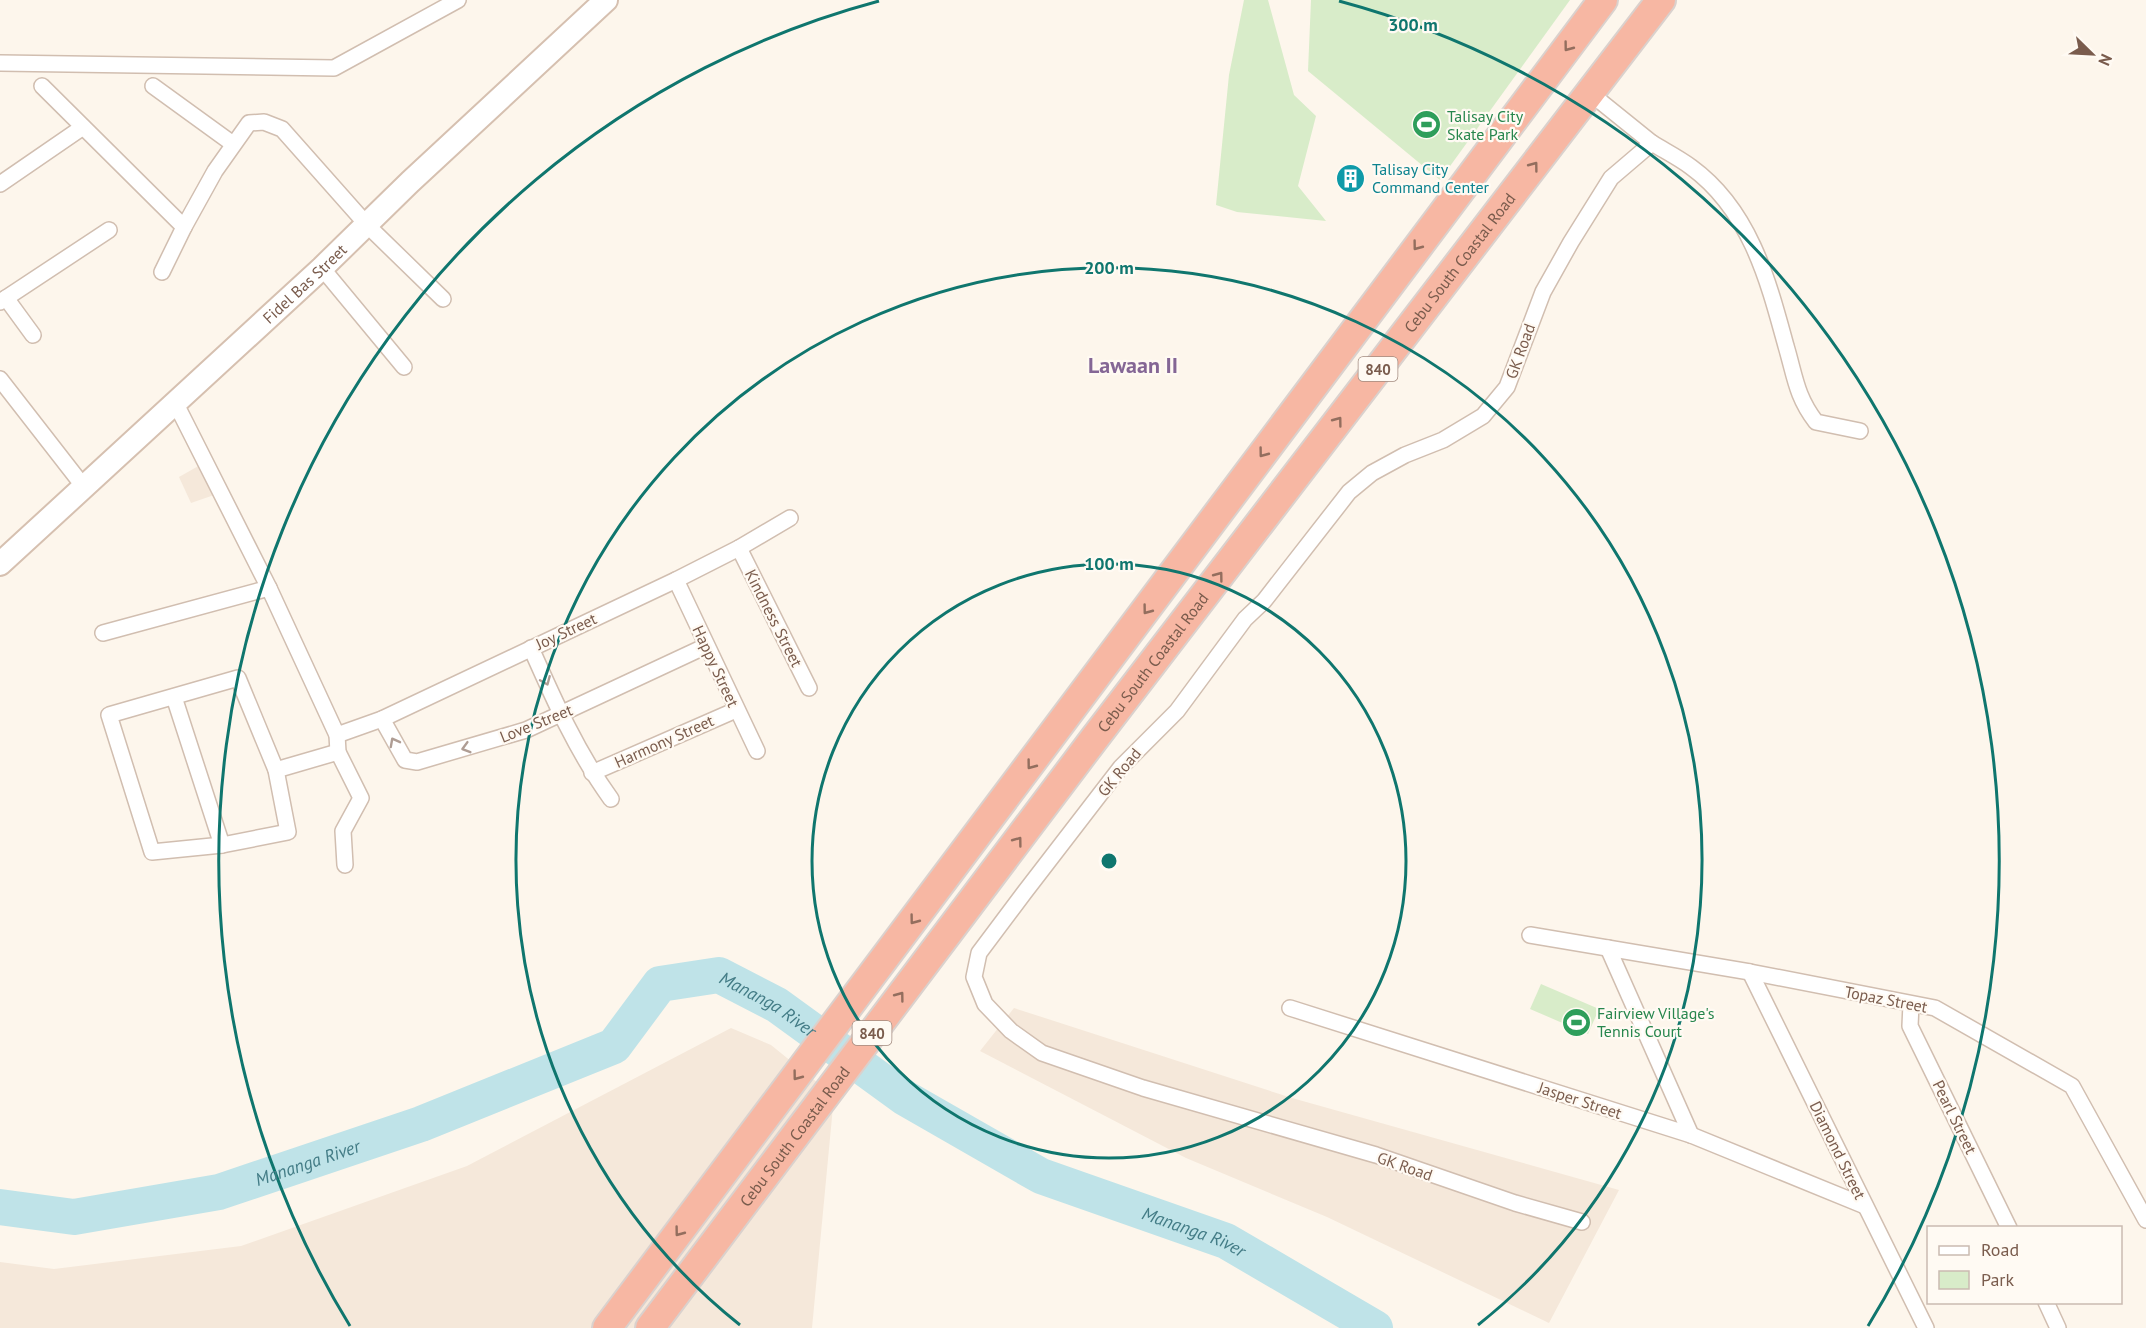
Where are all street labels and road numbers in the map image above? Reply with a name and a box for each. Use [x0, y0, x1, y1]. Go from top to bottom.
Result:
street label: Cebu South Coastal Road [1400, 189, 1519, 336]
street label: Fidel Bas Street [258, 239, 351, 328]
street label: GK Road [1501, 321, 1539, 381]
road number: 840 [1358, 357, 1398, 381]
street label: Kindness Street [741, 566, 807, 671]
street label: Cebu South Coastal Road [1093, 589, 1213, 736]
street label: Joy Street [531, 608, 600, 654]
street label: Happy Street [688, 622, 744, 711]
street label: Love Street [497, 699, 576, 747]
street label: Harmony Street [611, 710, 717, 772]
street label: GK Road [1093, 744, 1145, 800]
street label: Topaz Street [1843, 981, 1930, 1017]
road number: 840 [852, 1021, 892, 1045]
street label: Cebu South Coastal Road [735, 1062, 854, 1210]
street label: Jasper Street [1535, 1077, 1625, 1123]
street label: Pearl Street [1929, 1077, 1982, 1158]
street label: Diamond Street [1806, 1098, 1871, 1203]
street label: GK Road [1375, 1147, 1435, 1185]

